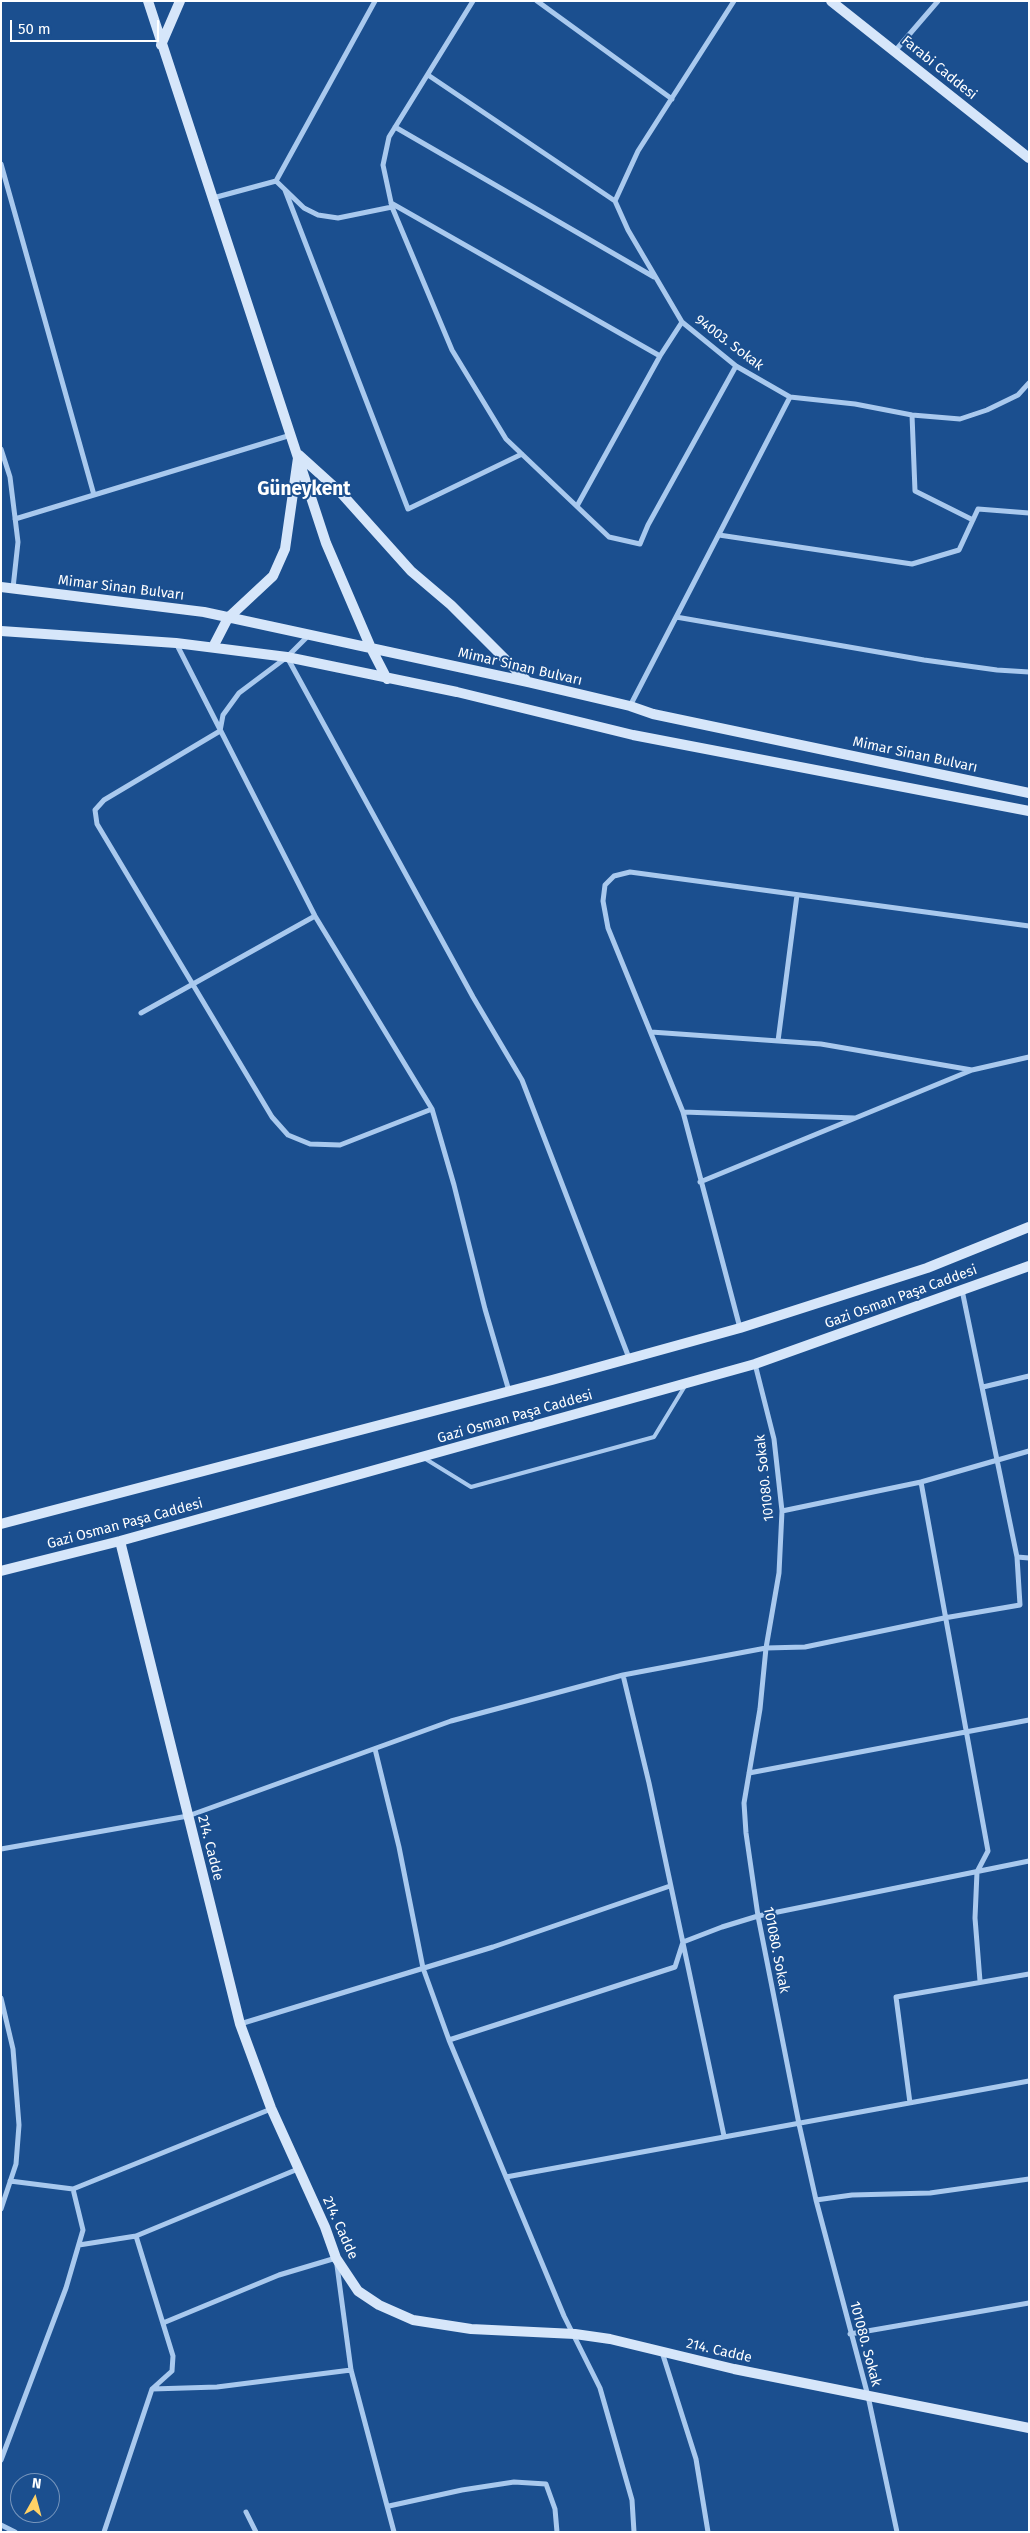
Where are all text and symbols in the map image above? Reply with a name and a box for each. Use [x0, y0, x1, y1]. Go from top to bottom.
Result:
scale bar [12, 10, 161, 42]
text: 50 m [18, 20, 51, 38]
street label: Farabi Caddesi [898, 32, 980, 104]
street label: 94003. Sokak [691, 312, 767, 374]
district label: Güneykent [257, 479, 351, 501]
street label: Mimar Sinan Bulvarı [57, 572, 185, 604]
street label: Mimar Sinan Bulvarı [456, 645, 584, 689]
street label: Mimar Sinan Bulvarı [851, 734, 979, 776]
street label: Gazi Osman Paşa Caddesi [823, 1262, 979, 1332]
street label: Gazi Osman Paşa Caddesi [435, 1387, 595, 1447]
street label: 101080. Sokak [752, 1434, 778, 1522]
street label: Gazi Osman Paşa Caddesi [45, 1495, 205, 1553]
street label: 214. Cadde [194, 1814, 226, 1882]
street label: 101080. Sokak [759, 1905, 793, 1995]
street label: 214. Cadde [319, 2194, 361, 2262]
street label: 101080. Sokak [846, 2300, 884, 2388]
street label: 214. Cadde [685, 2335, 753, 2367]
north arrow [10, 2473, 60, 2523]
text: N [31, 2475, 42, 2493]

